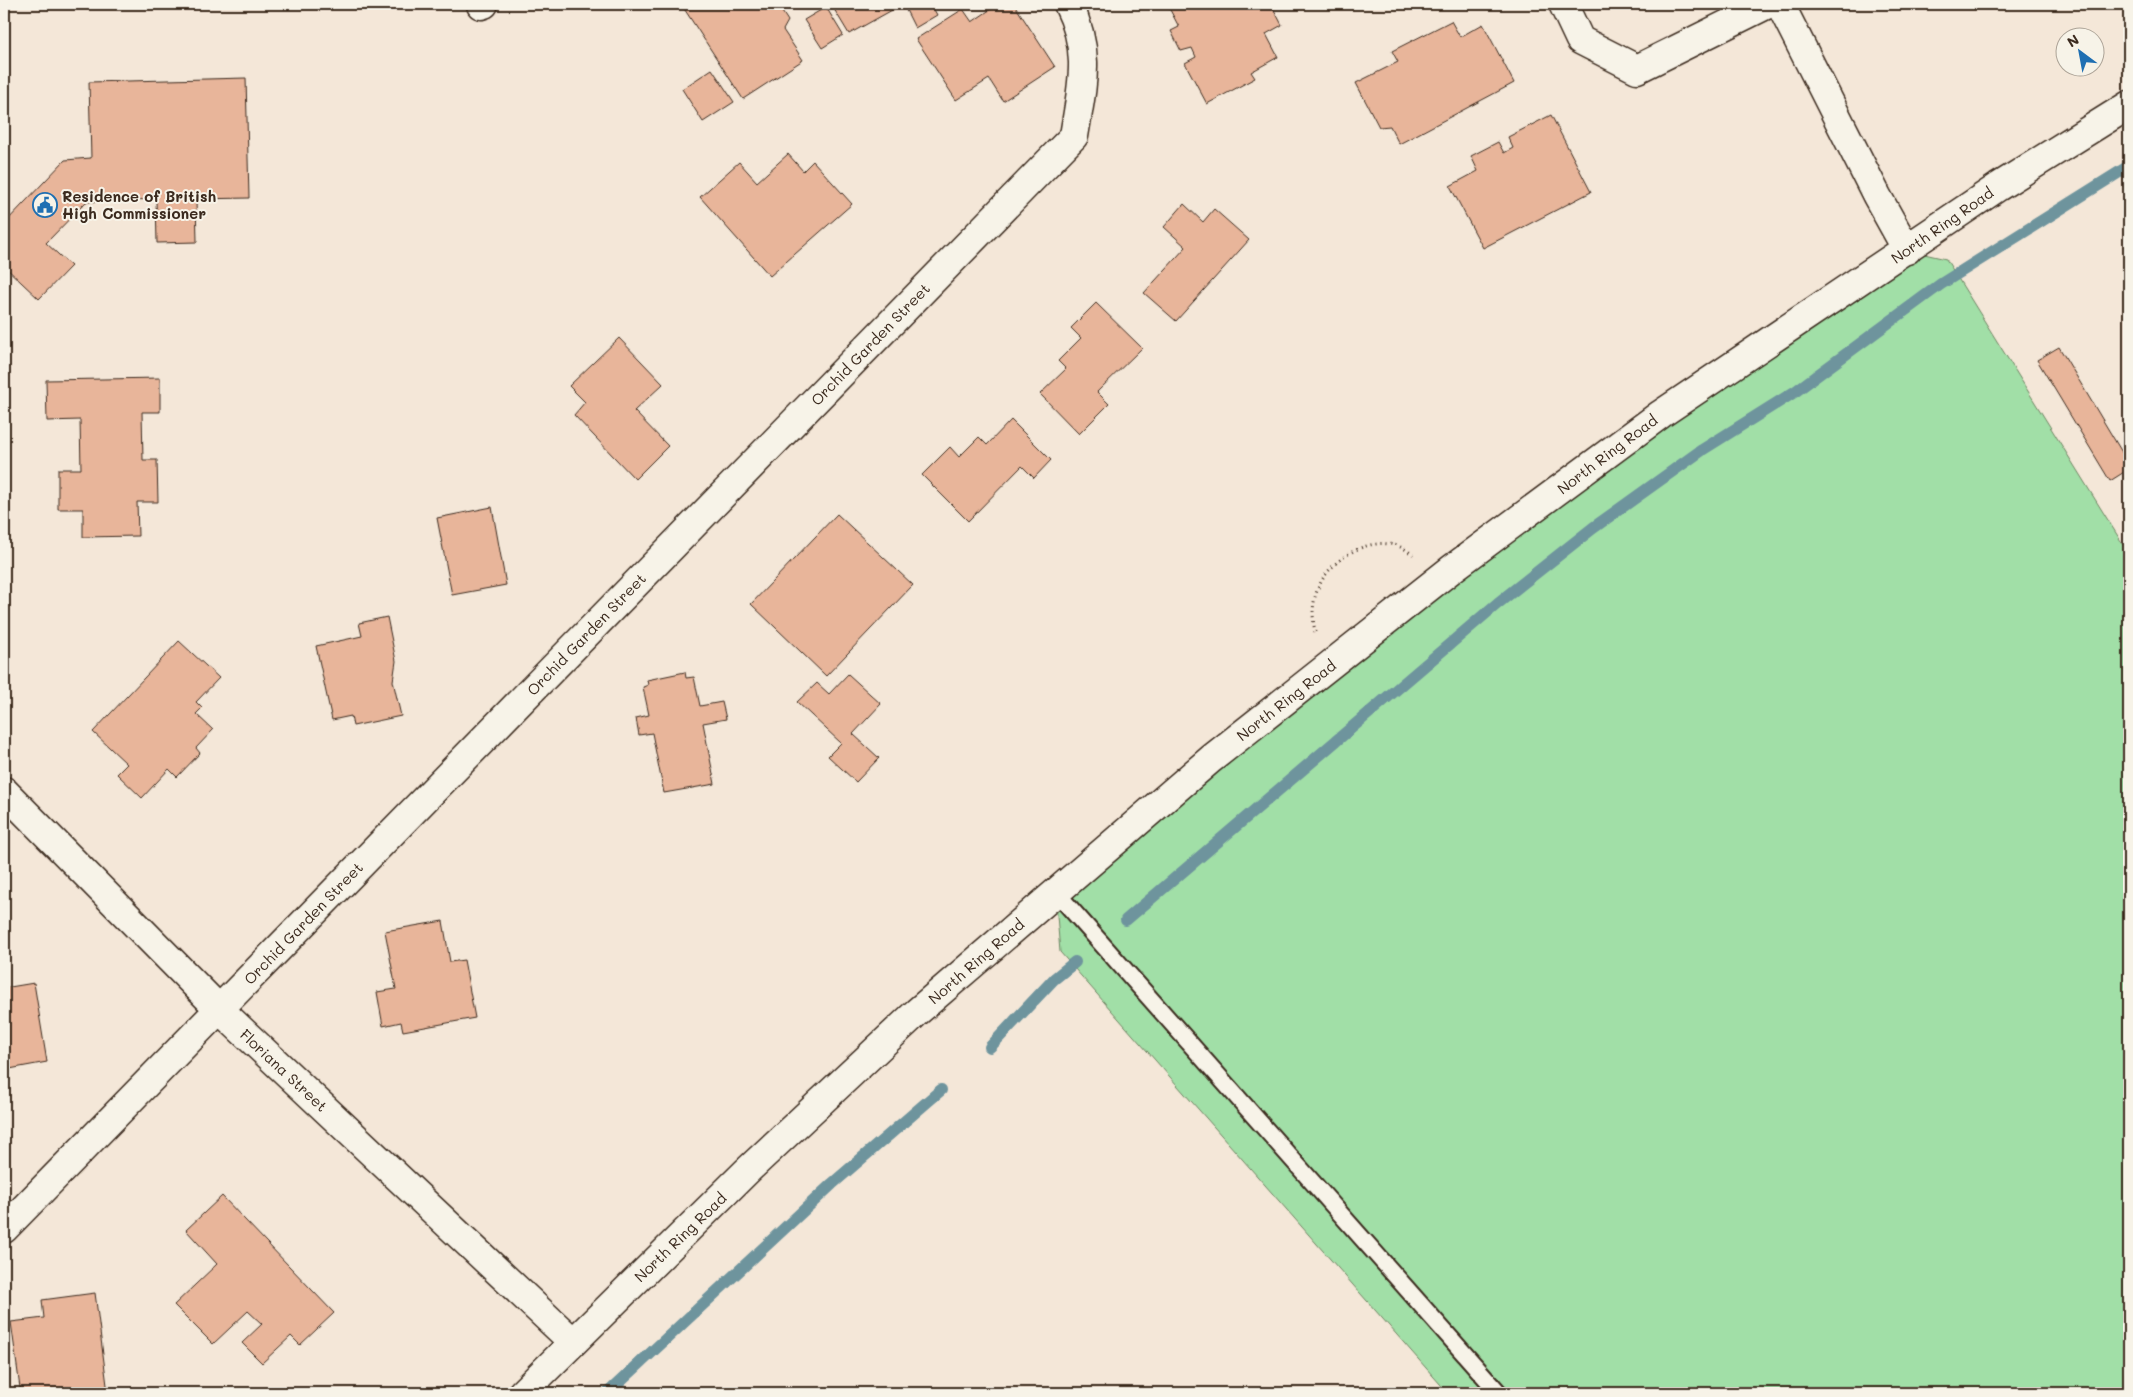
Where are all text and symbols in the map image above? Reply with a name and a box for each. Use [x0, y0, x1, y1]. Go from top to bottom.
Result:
north arrow [2056, 28, 2106, 78]
text: N [2063, 30, 2082, 51]
street label: North Ring Road [1887, 182, 1997, 268]
place label: Residence of British High Commissioner [62, 186, 217, 223]
public building icon: Residence of British High Commissioner [32, 192, 58, 218]
street label: Orchid Garden Street [806, 278, 934, 410]
street label: North Ring Road [1553, 410, 1661, 498]
street label: Orchid Garden Street [522, 568, 650, 700]
street label: North Ring Road [1232, 655, 1340, 745]
street label: Orchid Garden Street [239, 857, 367, 989]
street label: North Ring Road [924, 914, 1028, 1008]
street label: Floriana Street [236, 1024, 332, 1116]
street label: North Ring Road [630, 1188, 730, 1286]

